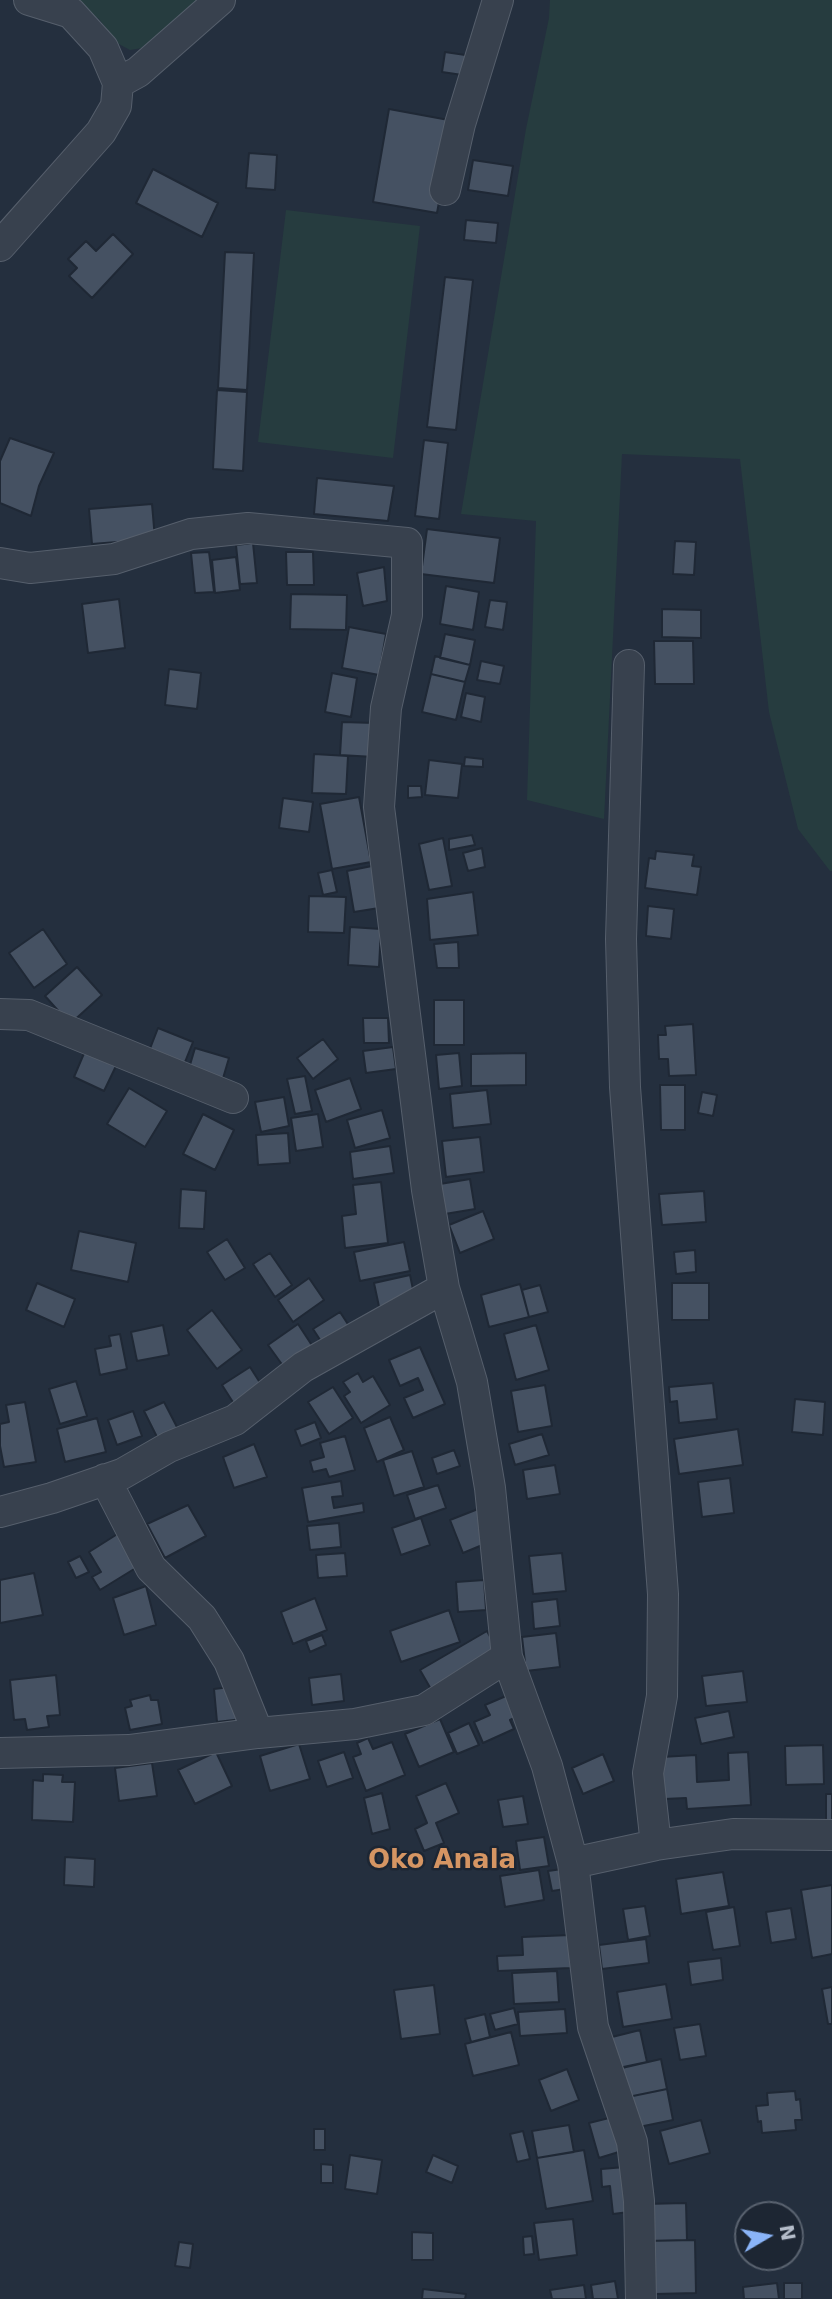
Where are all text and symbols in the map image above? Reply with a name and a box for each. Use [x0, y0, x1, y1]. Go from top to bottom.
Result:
district label: Oko Anala [368, 1845, 516, 1877]
north arrow [734, 2201, 804, 2271]
text: N [775, 2223, 800, 2242]

